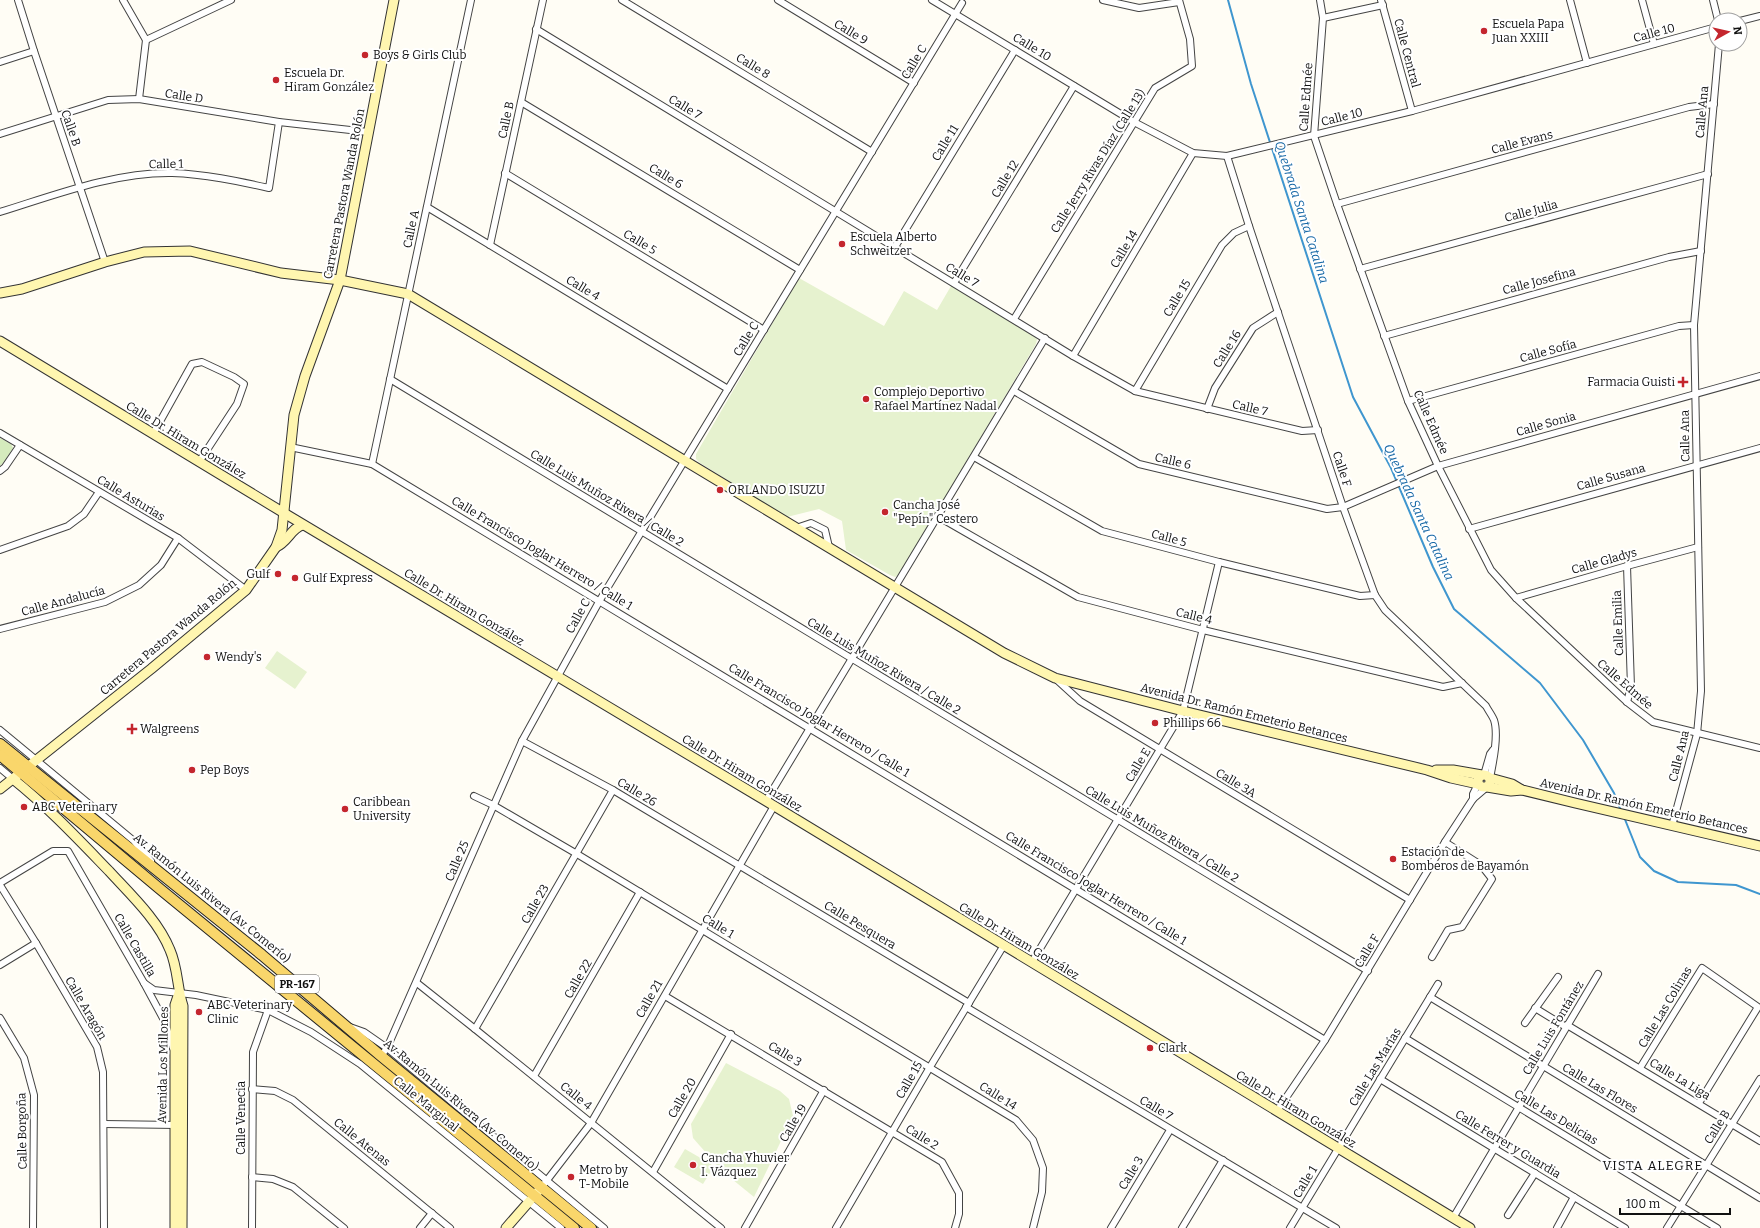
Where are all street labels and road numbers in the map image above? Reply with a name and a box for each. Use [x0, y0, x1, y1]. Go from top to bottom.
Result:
street label: Calle 9 [832, 16, 870, 48]
street label: Calle Central [1391, 17, 1423, 90]
street label: Calle 10 [1632, 21, 1676, 45]
street label: Calle 10 [1010, 30, 1054, 64]
street label: Calle C [898, 42, 930, 82]
street label: Calle 8 [733, 50, 773, 82]
street label: Calle Edmée [1297, 62, 1315, 132]
street label: Calle Ana [1693, 85, 1711, 139]
street label: Calle D [164, 86, 204, 106]
street label: Calle Jerry Rivas Díaz (Calle 13) [1047, 86, 1148, 236]
street label: Calle 7 [666, 92, 704, 122]
street label: Calle B [495, 100, 517, 140]
street label: Calle 10 [1320, 105, 1364, 129]
street label: Carretera Pastora Wanda Rolón [321, 107, 367, 280]
street label: Calle B [58, 108, 84, 148]
street label: Calle 11 [929, 122, 961, 164]
street label: Calle Evans [1490, 127, 1554, 157]
street label: Calle 1 [148, 157, 184, 171]
street label: Calle 12 [988, 158, 1022, 200]
street label: Calle 6 [647, 160, 685, 192]
street label: Calle Julia [1503, 197, 1560, 225]
street label: Calle A [400, 208, 422, 249]
street label: Calle 5 [621, 227, 659, 257]
street label: Calle 14 [1107, 227, 1141, 271]
street label: Calle 7 [943, 260, 981, 290]
street label: Calle Josefina [1501, 264, 1577, 297]
street label: Calle 4 [564, 272, 602, 304]
street label: Calle 15 [1160, 277, 1194, 319]
street label: Calle C [730, 319, 762, 359]
street label: Calle 16 [1210, 328, 1244, 370]
street label: Calle Sofía [1518, 337, 1578, 365]
street label: Calle Edmée [1411, 388, 1451, 456]
street label: Calle 7 [1231, 397, 1269, 419]
street label: Calle Dr. Hiram González [123, 399, 249, 482]
street label: Calle Sonia [1515, 409, 1578, 439]
street label: Calle Ana [1678, 409, 1692, 462]
street label: Calle Luis Muñoz Rivera / Calle 2 [528, 447, 686, 549]
street label: Calle F [1330, 449, 1354, 489]
street label: Calle 6 [1153, 450, 1193, 472]
street label: Calle Susana [1575, 460, 1647, 493]
street label: Calle Asturias [95, 472, 168, 524]
street label: Calle Francisco Joglar Herrero / Calle 1 [449, 493, 635, 613]
street label: Calle 5 [1150, 527, 1188, 549]
street label: Calle Gladys [1570, 545, 1638, 577]
street label: Calle Dr. Hiram González [401, 566, 527, 649]
street label: Carretera Pastora Wanda Rolón [97, 576, 239, 698]
street label: Calle Andalucía [20, 583, 107, 619]
street label: Calle Emilia [1610, 589, 1626, 656]
street label: Calle C [563, 596, 593, 636]
street label: Calle 4 [1174, 605, 1214, 627]
street label: Calle Luis Muñoz Rivera / Calle 2 [805, 615, 963, 717]
street label: Calle Edmée [1594, 656, 1656, 712]
street label: Calle Francisco Joglar Herrero / Calle 1 [726, 660, 912, 780]
street label: Avenida Dr. Ramón Emeterio Betances [1139, 680, 1349, 746]
street label: Calle Ana [1666, 728, 1692, 783]
street label: Calle Dr. Hiram González [679, 732, 805, 815]
street label: Calle E [1122, 745, 1154, 785]
street label: Calle 3A [1213, 765, 1259, 801]
street label: Calle 26 [615, 775, 659, 809]
street label: Avenida Dr. Ramón Emeterio Betances [1539, 775, 1750, 837]
street label: Calle Luis Muñoz Rivera / Calle 2 [1083, 783, 1241, 885]
street label: Calle Francisco Joglar Herrero / Calle 1 [1003, 828, 1189, 948]
street label: Av. Ramón Luis Rivera (Av. Comerío) [131, 830, 294, 966]
street label: Calle 25 [442, 839, 472, 883]
street label: Calle 23 [518, 882, 552, 926]
street label: Calle Pesquera [821, 898, 899, 952]
street label: Calle Dr. Hiram González [956, 900, 1082, 983]
street label: Calle Castilla [111, 911, 159, 980]
street label: Calle 1 [699, 911, 737, 941]
street label: Calle F [1352, 931, 1383, 970]
street label: Calle 22 [561, 957, 595, 1001]
street label: Calle Las Colinas [1635, 964, 1695, 1050]
street label: Calle Aragón [62, 974, 110, 1042]
road number: PR-167 [275, 975, 319, 993]
street label: Calle 21 [633, 977, 665, 1020]
street label: Calle Luis Fontánez [1519, 978, 1587, 1077]
street label: Avenida Los Millones [155, 1006, 171, 1124]
street label: Calle Las Marías [1346, 1025, 1404, 1109]
street label: Av. Ramón Luis Rivera (Av. Comerío) [381, 1035, 542, 1174]
street label: Calle 3 [766, 1039, 804, 1070]
street label: Calle La Liga [1647, 1055, 1713, 1103]
street label: Calle 15 [893, 1059, 925, 1101]
street label: Calle Las Flores [1560, 1060, 1640, 1116]
street label: Calle Dr. Hiram González [1233, 1068, 1359, 1151]
street label: Calle Marginal [391, 1073, 462, 1135]
street label: Calle 20 [665, 1075, 699, 1121]
street label: Calle 4 [557, 1079, 595, 1113]
street label: Calle 14 [977, 1079, 1019, 1113]
street label: Calle Venecia [234, 1081, 248, 1155]
street label: Calle Las Delicias [1512, 1087, 1601, 1148]
street label: Calle Borgoña [14, 1092, 30, 1170]
street label: Calle 7 [1137, 1093, 1175, 1123]
street label: Calle 19 [776, 1101, 810, 1145]
street label: Calle Ferrer y Guardia [1453, 1107, 1564, 1181]
street label: Calle B [1701, 1107, 1733, 1147]
street label: Calle Atenas [331, 1115, 393, 1169]
street label: Calle 2 [903, 1121, 941, 1153]
street label: Calle 3 [1116, 1154, 1147, 1192]
street label: Calle 1 [1290, 1163, 1320, 1201]

